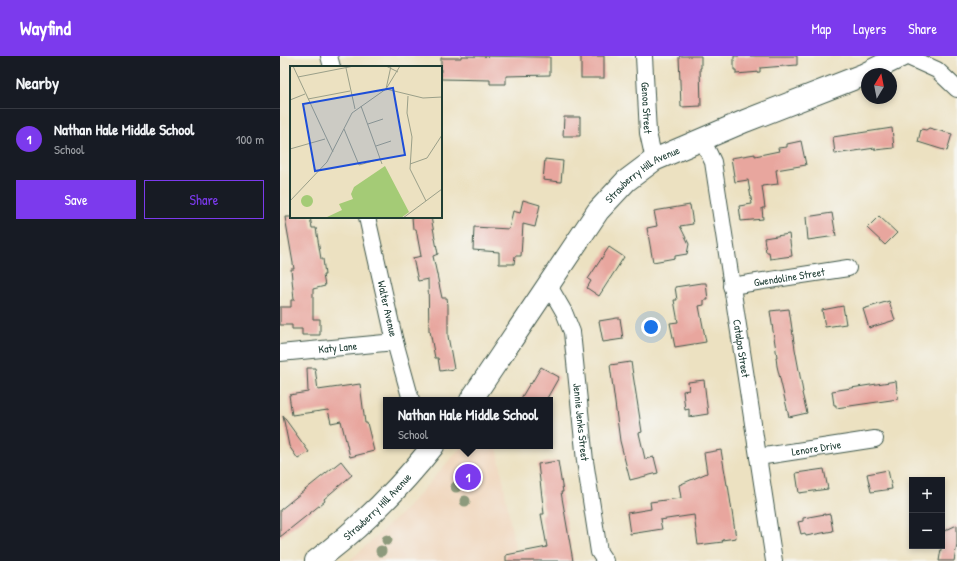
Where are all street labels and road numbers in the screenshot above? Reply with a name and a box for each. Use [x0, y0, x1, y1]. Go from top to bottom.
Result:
street label: Genoa Street [638, 82, 655, 134]
street label: Strawberry Hill Avenue [602, 143, 682, 206]
street label: Gwendoline Street [753, 265, 826, 289]
street label: Walter Avenue [374, 279, 401, 339]
street label: Catalpa Street [730, 318, 753, 379]
street label: Katy Lane [318, 339, 358, 356]
street label: Jennie Jenks Street [570, 382, 592, 462]
street label: Lenore Drive [791, 437, 843, 459]
street label: Strawberry Hill Avenue [340, 470, 415, 543]

